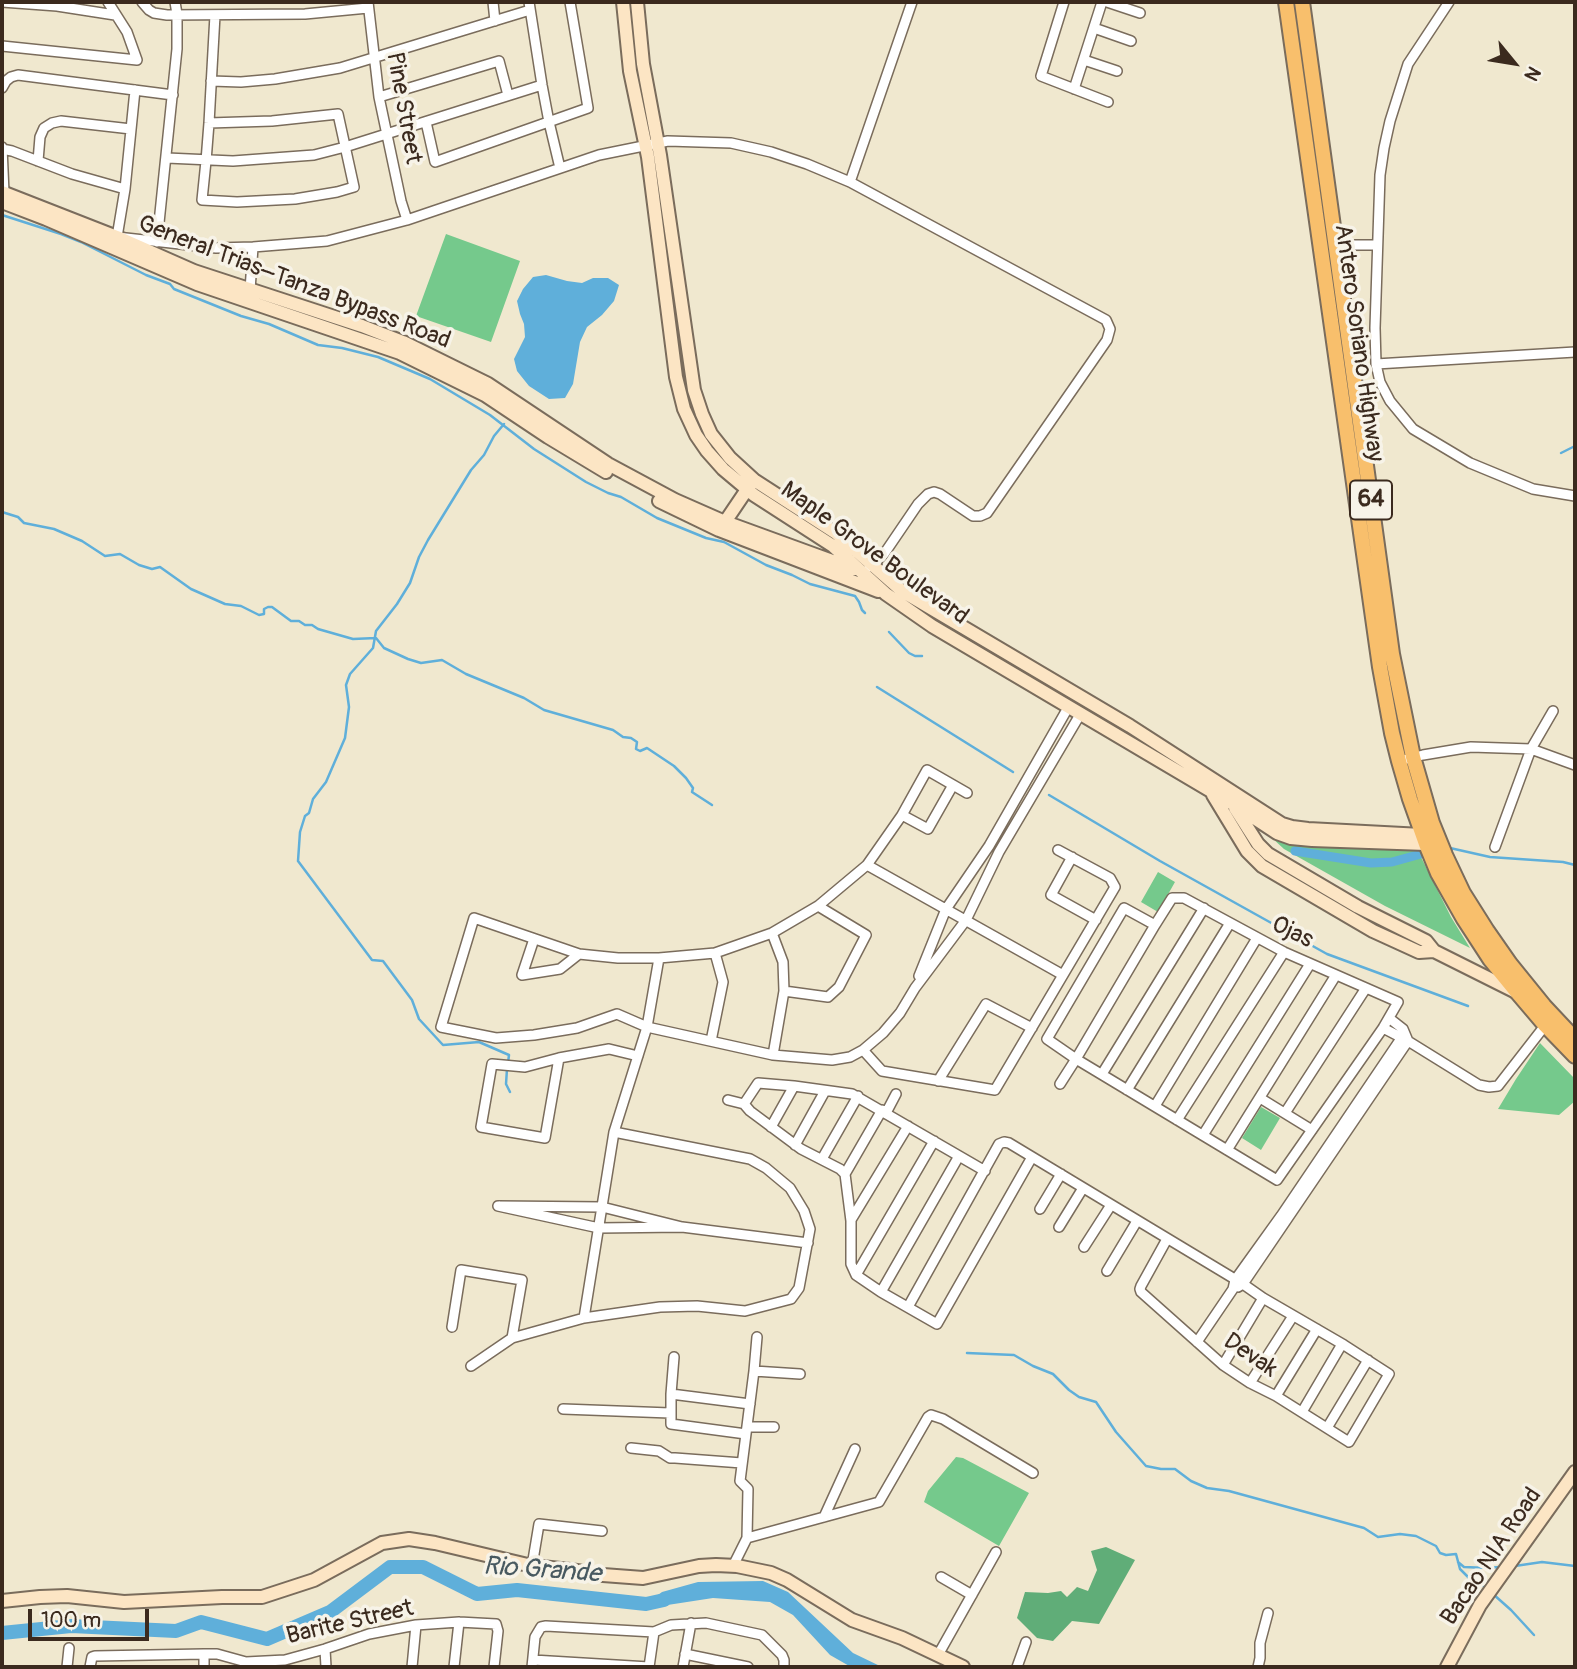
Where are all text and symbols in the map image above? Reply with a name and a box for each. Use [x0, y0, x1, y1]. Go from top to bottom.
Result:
north arrow [1479, 28, 1549, 98]
street label: Pine Street [379, 50, 427, 166]
text: N [1519, 62, 1546, 85]
street label: General Trias–Tanza Bypass Road [134, 210, 454, 356]
street label: Antero Soriano Highway [1327, 222, 1389, 464]
street label: Maple Grove Boulevard [774, 476, 974, 632]
road number: 64 [1350, 480, 1392, 520]
street label: Ojas [1267, 911, 1317, 955]
street label: Devak [1218, 1328, 1282, 1384]
street label: Bacao NIA Road [1435, 1483, 1549, 1631]
water label: Rio Grande [482, 1551, 602, 1591]
street label: Barite Street [284, 1594, 416, 1652]
scale bar [32, 1596, 152, 1640]
text: 100 m [41, 1607, 101, 1634]

